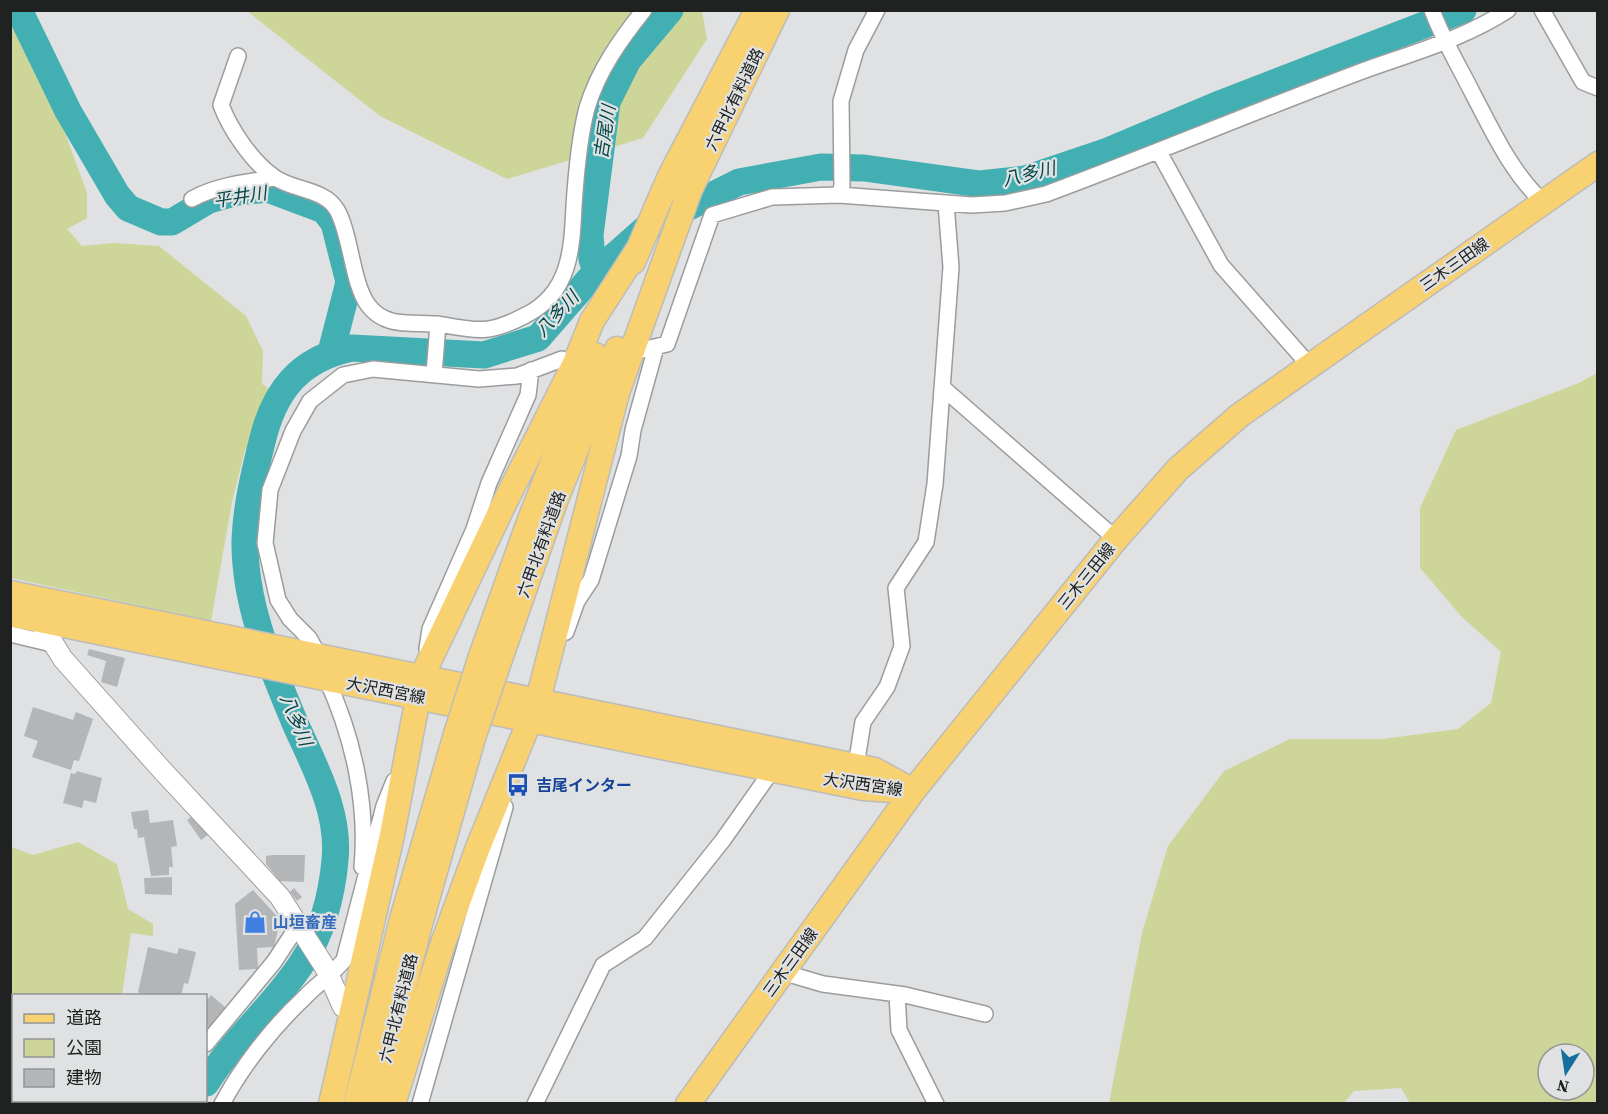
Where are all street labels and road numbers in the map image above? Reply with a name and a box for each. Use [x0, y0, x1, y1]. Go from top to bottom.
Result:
street label: 六甲北有料道路 [700, 44, 768, 154]
street label: 三木三田線 [1415, 232, 1493, 296]
street label: 六甲北有料道路 [512, 488, 570, 600]
street label: 三木三田線 [1052, 538, 1120, 614]
street label: 大沢西宮線 [345, 672, 427, 708]
street label: 大沢西宮線 [822, 768, 904, 800]
street label: 三木三田線 [758, 923, 822, 1001]
street label: 六甲北有料道路 [374, 951, 422, 1065]

